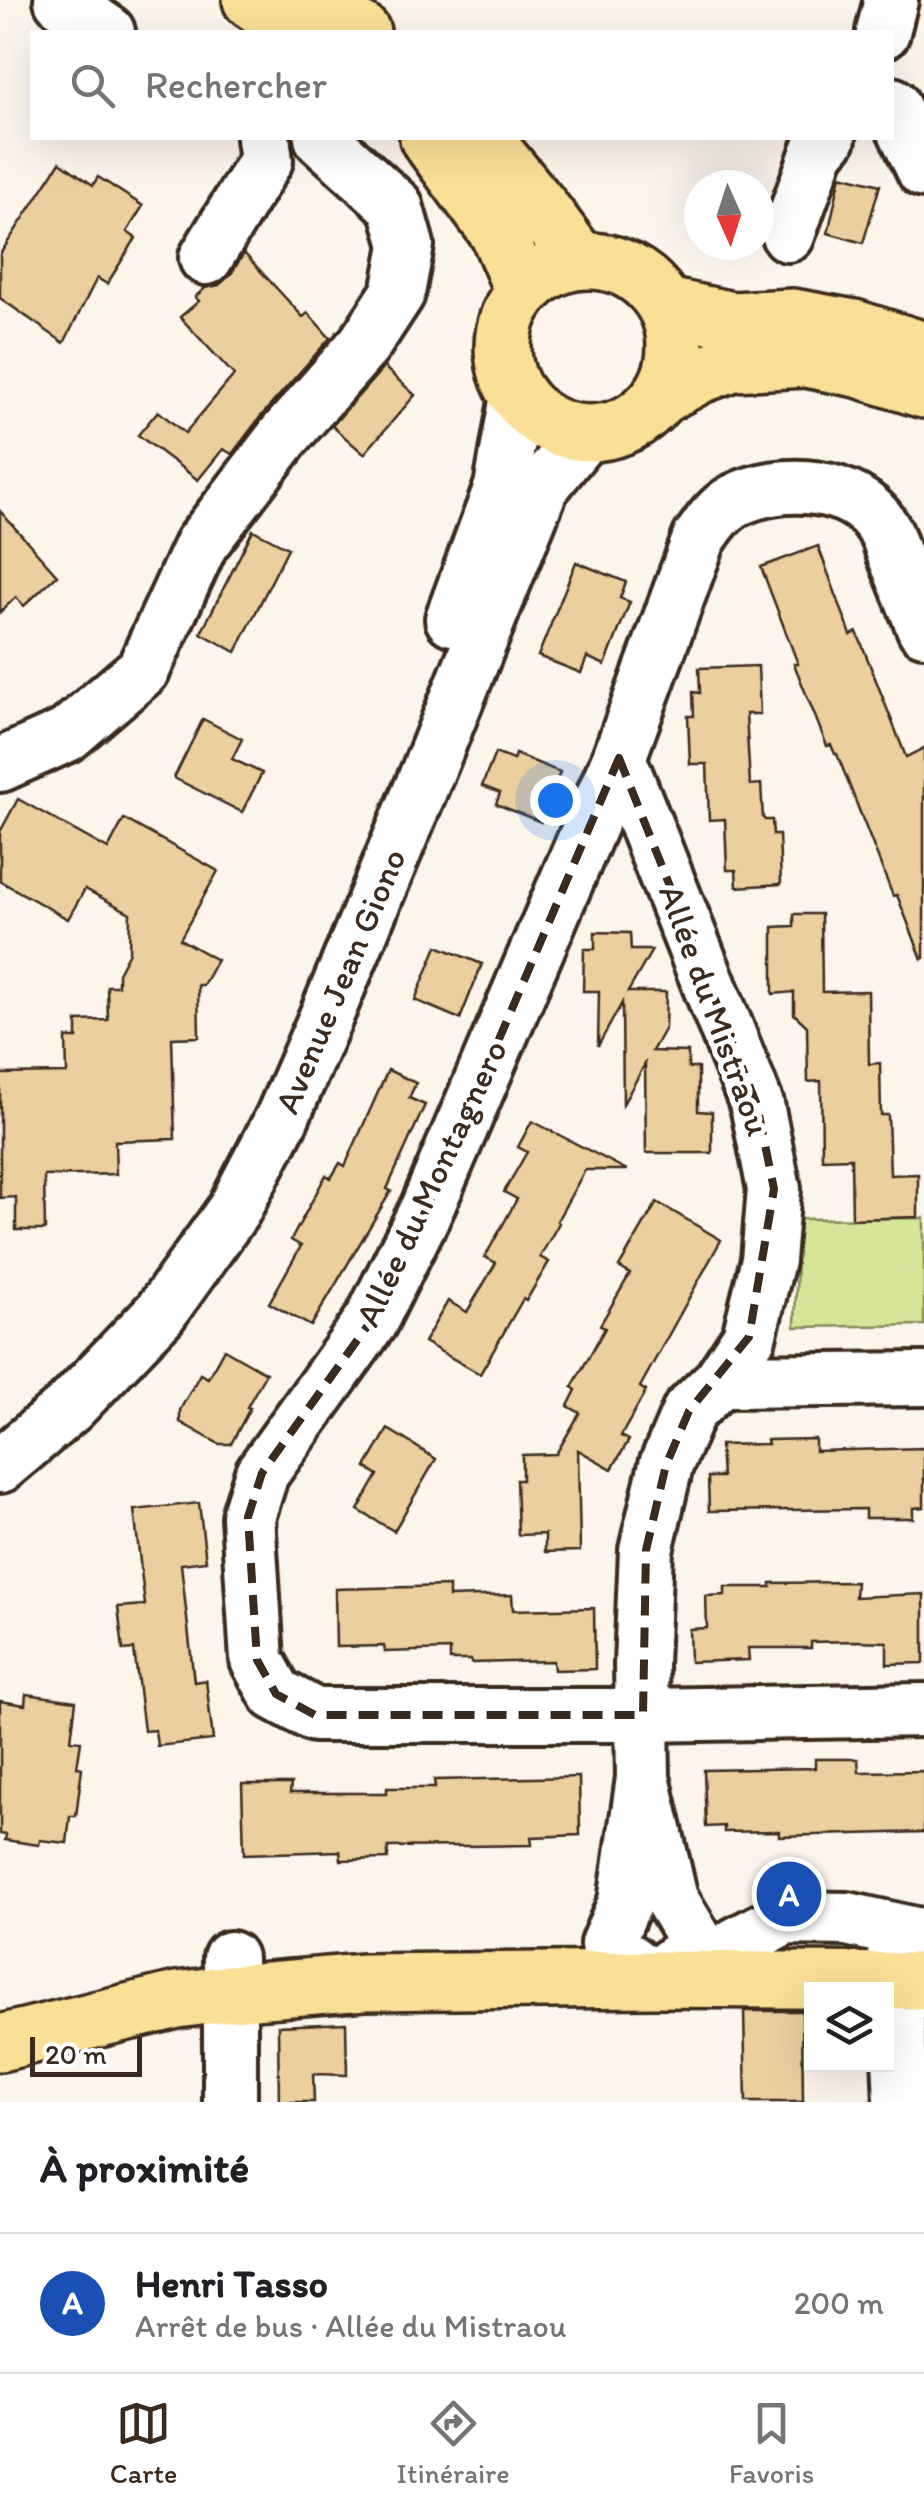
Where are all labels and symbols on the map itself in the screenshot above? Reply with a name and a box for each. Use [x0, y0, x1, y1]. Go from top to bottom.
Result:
north arrow [684, 170, 774, 260]
your location [530, 775, 581, 826]
street label: Avenue Jean Giono [265, 842, 415, 1120]
street label: Allée du Mistraou [650, 879, 780, 1141]
street label: Allée du Montagnero [346, 1033, 516, 1333]
pin: A [756, 1856, 822, 1932]
scale bar [30, 2032, 142, 2076]

